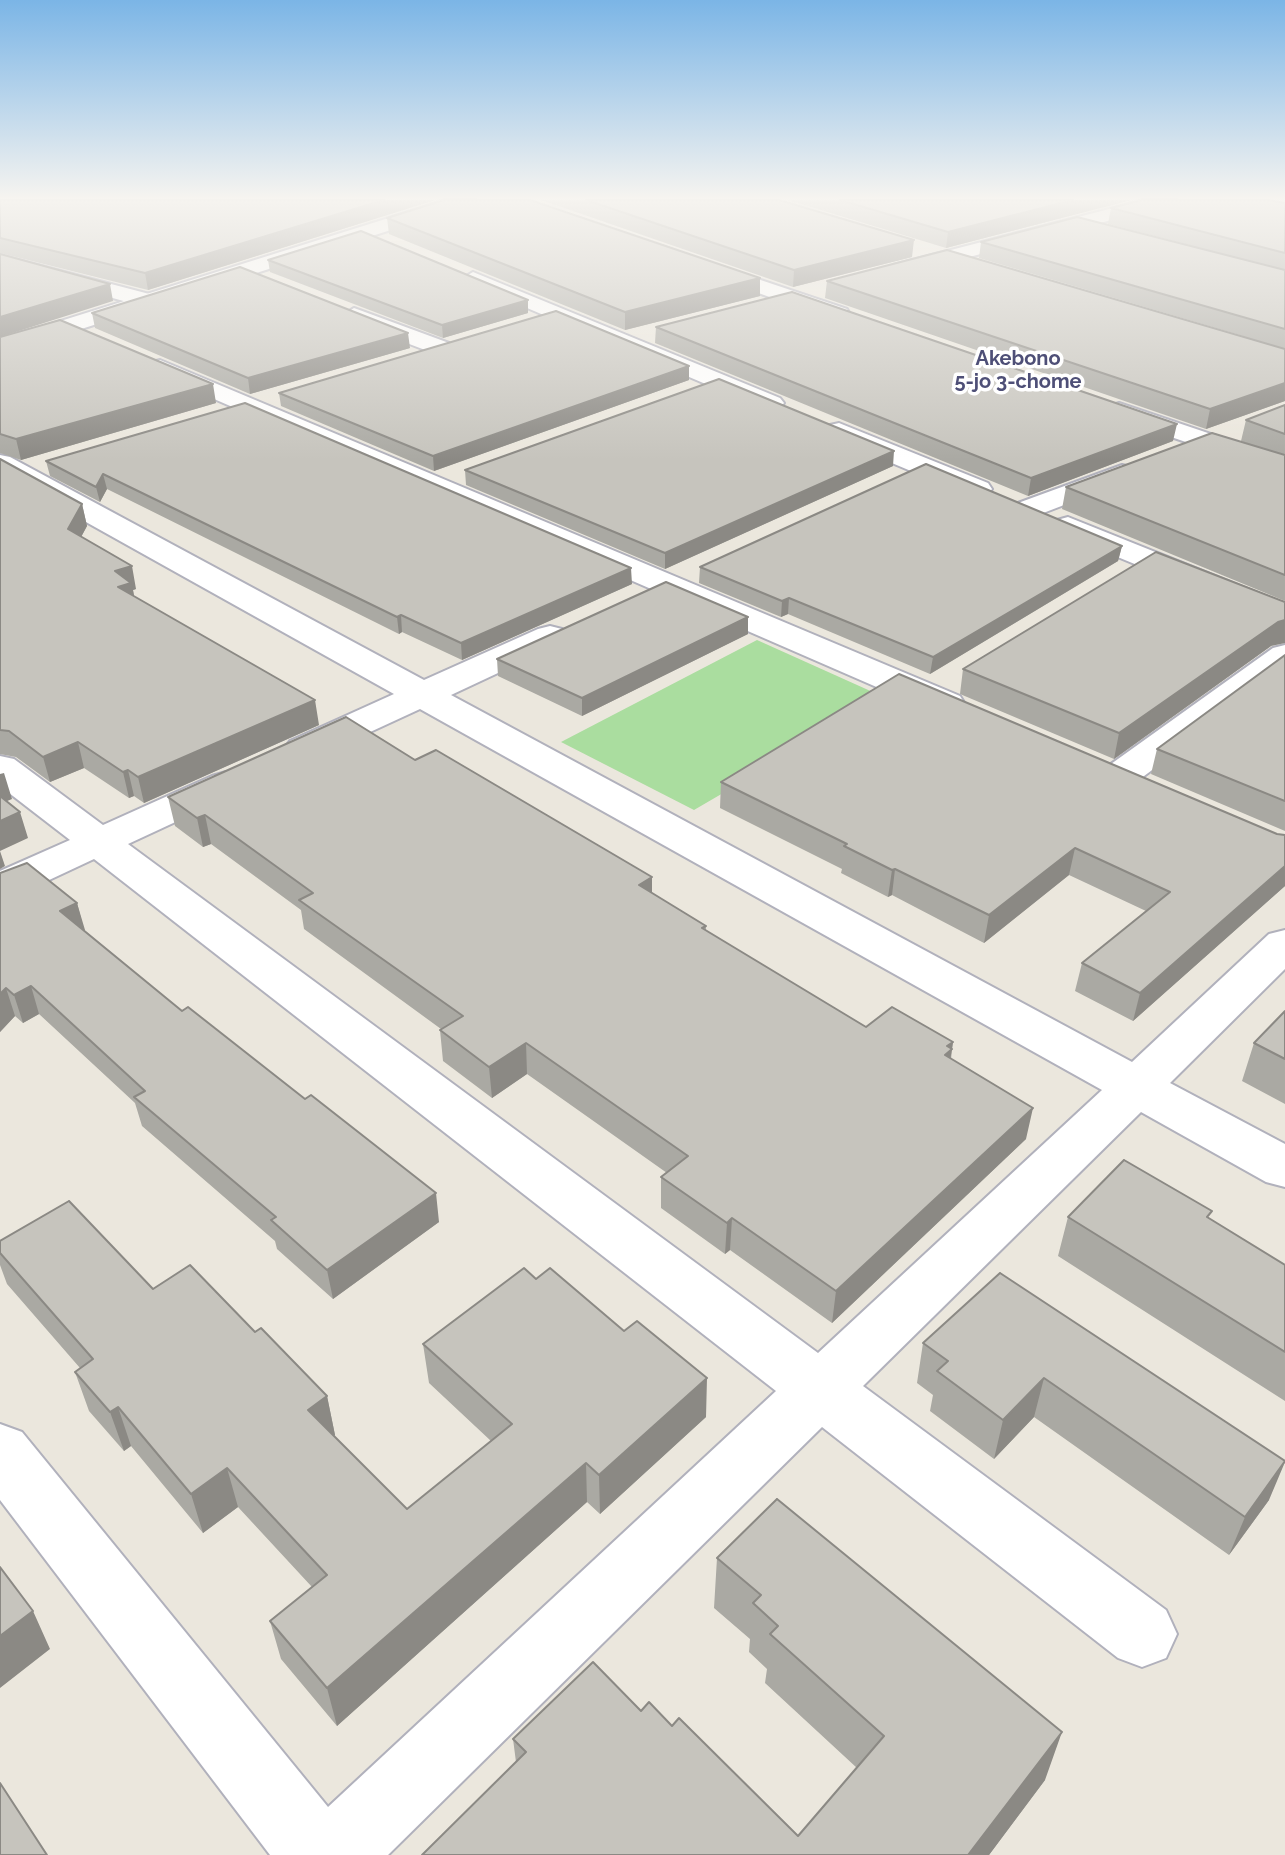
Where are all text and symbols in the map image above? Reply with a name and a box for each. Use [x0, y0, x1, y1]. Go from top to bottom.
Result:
district label: Akebono 5-jo 3-chome [954, 347, 1082, 394]

